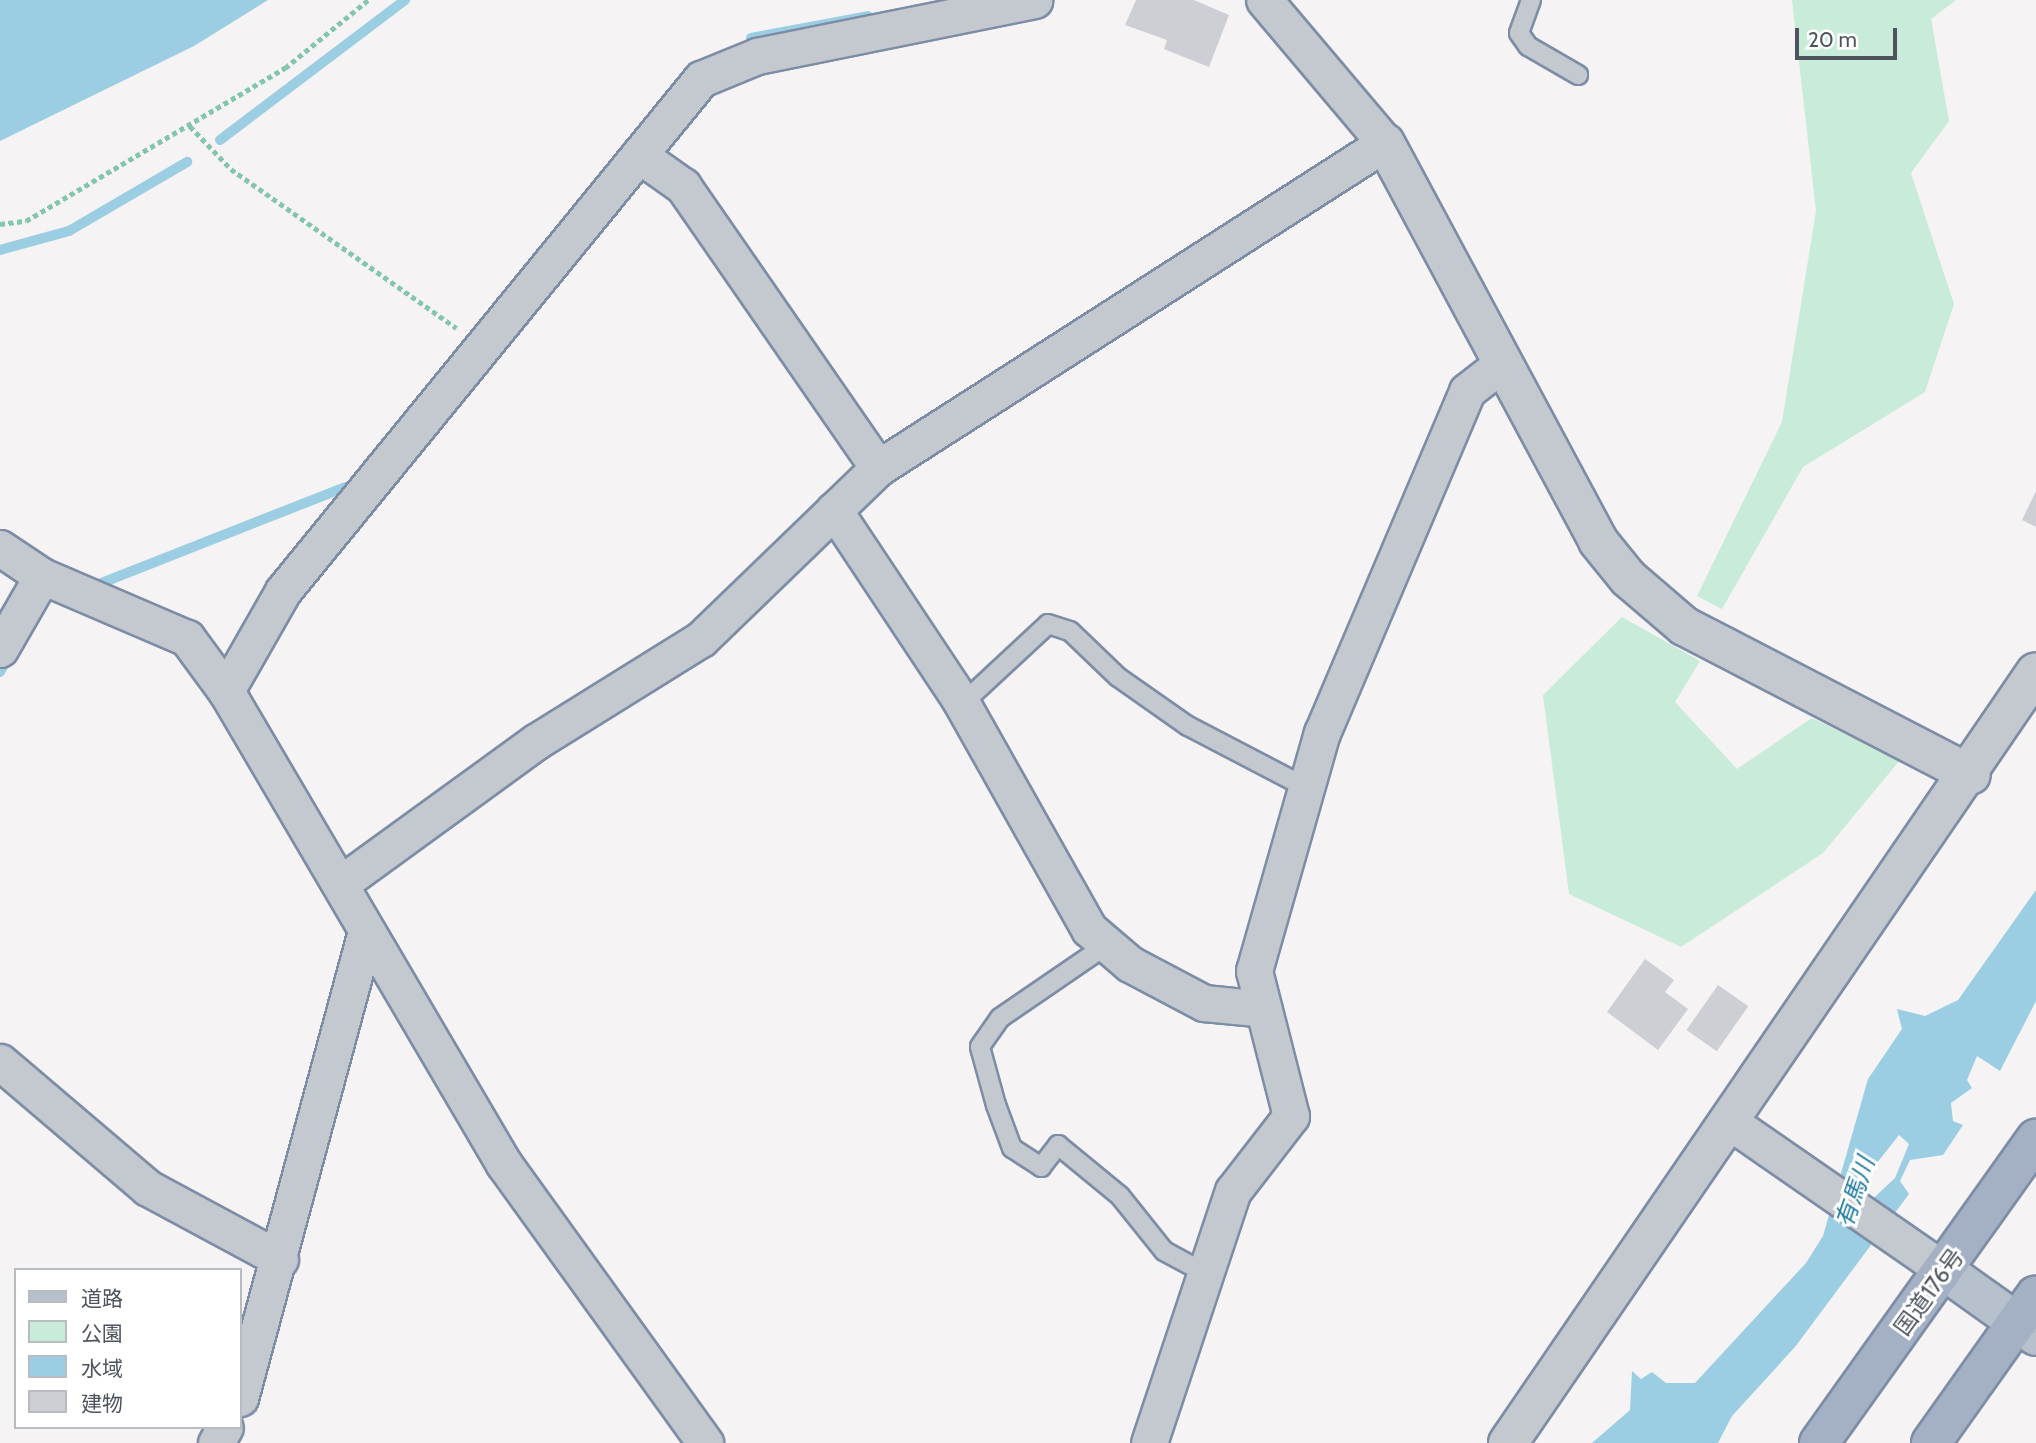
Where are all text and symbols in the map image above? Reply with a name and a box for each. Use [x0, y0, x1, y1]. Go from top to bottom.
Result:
scale bar [1798, 14, 1899, 58]
text: 20 m [1808, 27, 1857, 52]
water label: 有馬川 [1830, 1153, 1880, 1231]
street label: 国道176号 [1888, 1243, 1970, 1341]
legend [14, 1268, 242, 1429]
text: 道路 [81, 1286, 123, 1311]
text: 公園 [81, 1321, 123, 1346]
text: 水域 [81, 1356, 123, 1381]
text: 建物 [81, 1391, 123, 1416]

